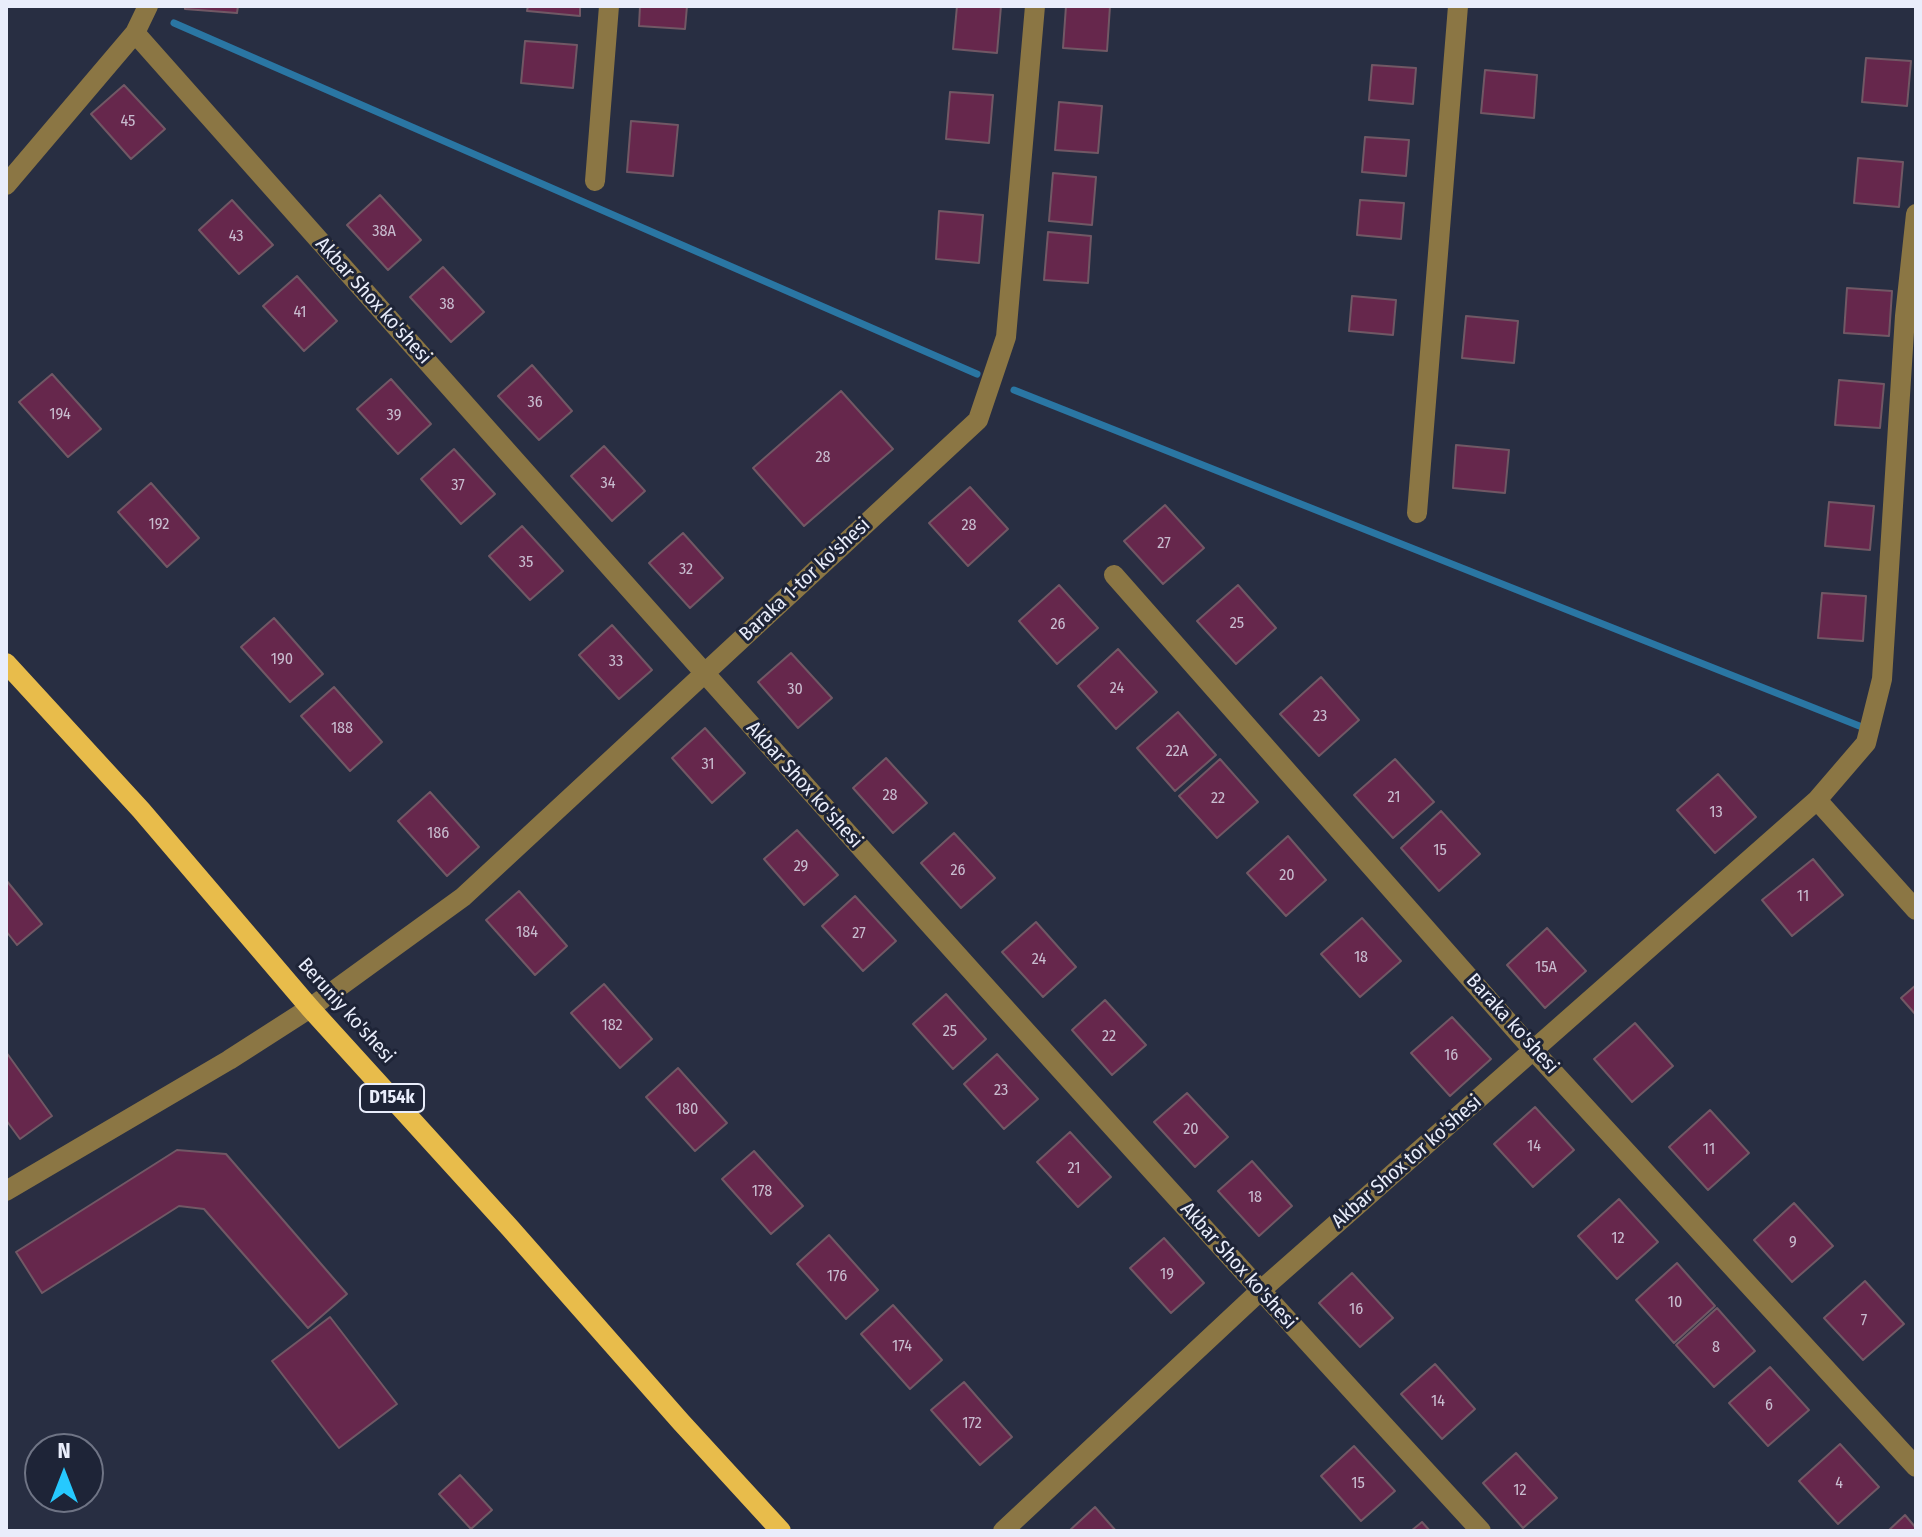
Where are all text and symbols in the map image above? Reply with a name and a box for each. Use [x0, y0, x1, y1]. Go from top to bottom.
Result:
house number: 45 [121, 112, 135, 132]
house number: 38A [372, 222, 396, 242]
house number: 43 [229, 227, 243, 247]
street label: Akbar Shox ko'shesi [310, 233, 436, 369]
house number: 38 [439, 295, 455, 315]
house number: 41 [293, 303, 307, 323]
house number: 36 [527, 393, 543, 413]
house number: 194 [49, 405, 71, 425]
house number: 39 [387, 406, 401, 426]
house number: 28 [815, 448, 831, 468]
house number: 34 [601, 474, 615, 494]
house number: 37 [451, 476, 465, 496]
street label: Baraka 1-tor ko'shesi [735, 513, 875, 647]
house number: 192 [149, 515, 169, 535]
house number: 28 [961, 516, 977, 536]
house number: 27 [1157, 534, 1171, 554]
house number: 35 [519, 553, 533, 573]
house number: 32 [679, 560, 693, 580]
house number: 25 [1230, 614, 1244, 634]
house number: 26 [1051, 615, 1065, 635]
house number: 190 [271, 650, 293, 670]
house number: 33 [609, 652, 623, 672]
house number: 24 [1110, 679, 1124, 699]
house number: 30 [787, 680, 803, 700]
house number: 23 [1313, 707, 1327, 727]
street label: Akbar Shox ko'shesi [741, 717, 867, 853]
house number: 188 [331, 719, 353, 739]
house number: 22A [1166, 742, 1188, 762]
house number: 31 [701, 755, 715, 775]
house number: 28 [882, 786, 898, 806]
house number: 21 [1388, 788, 1400, 808]
house number: 22 [1211, 789, 1225, 809]
house number: 13 [1709, 803, 1723, 823]
house number: 186 [427, 824, 449, 844]
house number: 15 [1433, 841, 1447, 861]
house number: 29 [794, 857, 808, 877]
house number: 26 [951, 861, 965, 881]
house number: 20 [1279, 866, 1295, 886]
house number: 11 [1797, 887, 1809, 907]
house number: 184 [516, 923, 538, 943]
house number: 27 [852, 924, 866, 944]
house number: 18 [1354, 948, 1368, 968]
house number: 24 [1032, 950, 1046, 970]
street label: Beruniy ko'shesi [292, 953, 400, 1069]
house number: 15A [1535, 958, 1557, 978]
street label: Baraka ko'shesi [1461, 969, 1563, 1079]
house number: 182 [601, 1016, 623, 1036]
house number: 25 [943, 1022, 957, 1042]
house number: 22 [1102, 1027, 1116, 1047]
house number: 16 [1444, 1046, 1458, 1066]
house number: 23 [994, 1081, 1008, 1101]
road number: D154k [360, 1084, 424, 1112]
street label: Akbar Shox tor ko'shesi [1327, 1091, 1487, 1233]
house number: 180 [676, 1100, 698, 1120]
house number: 20 [1183, 1120, 1199, 1140]
house number: 14 [1527, 1137, 1541, 1157]
house number: 11 [1703, 1140, 1715, 1160]
house number: 21 [1068, 1159, 1080, 1179]
house number: 178 [752, 1182, 772, 1202]
house number: 18 [1248, 1188, 1262, 1208]
street label: Akbar Shox ko'shesi [1175, 1198, 1301, 1334]
house number: 12 [1611, 1229, 1625, 1249]
house number: 9 [1789, 1233, 1797, 1253]
house number: 19 [1160, 1265, 1174, 1285]
house number: 176 [827, 1267, 847, 1287]
house number: 10 [1668, 1293, 1682, 1313]
house number: 16 [1349, 1300, 1363, 1320]
house number: 7 [1861, 1311, 1867, 1331]
house number: 174 [892, 1337, 912, 1357]
house number: 8 [1712, 1338, 1720, 1358]
house number: 14 [1431, 1392, 1445, 1412]
house number: 6 [1765, 1396, 1773, 1416]
house number: 172 [962, 1414, 982, 1434]
north arrow [24, 1433, 104, 1513]
text: N [57, 1437, 71, 1464]
house number: 15 [1351, 1474, 1365, 1494]
house number: 4 [1835, 1474, 1843, 1494]
house number: 12 [1513, 1481, 1527, 1501]

